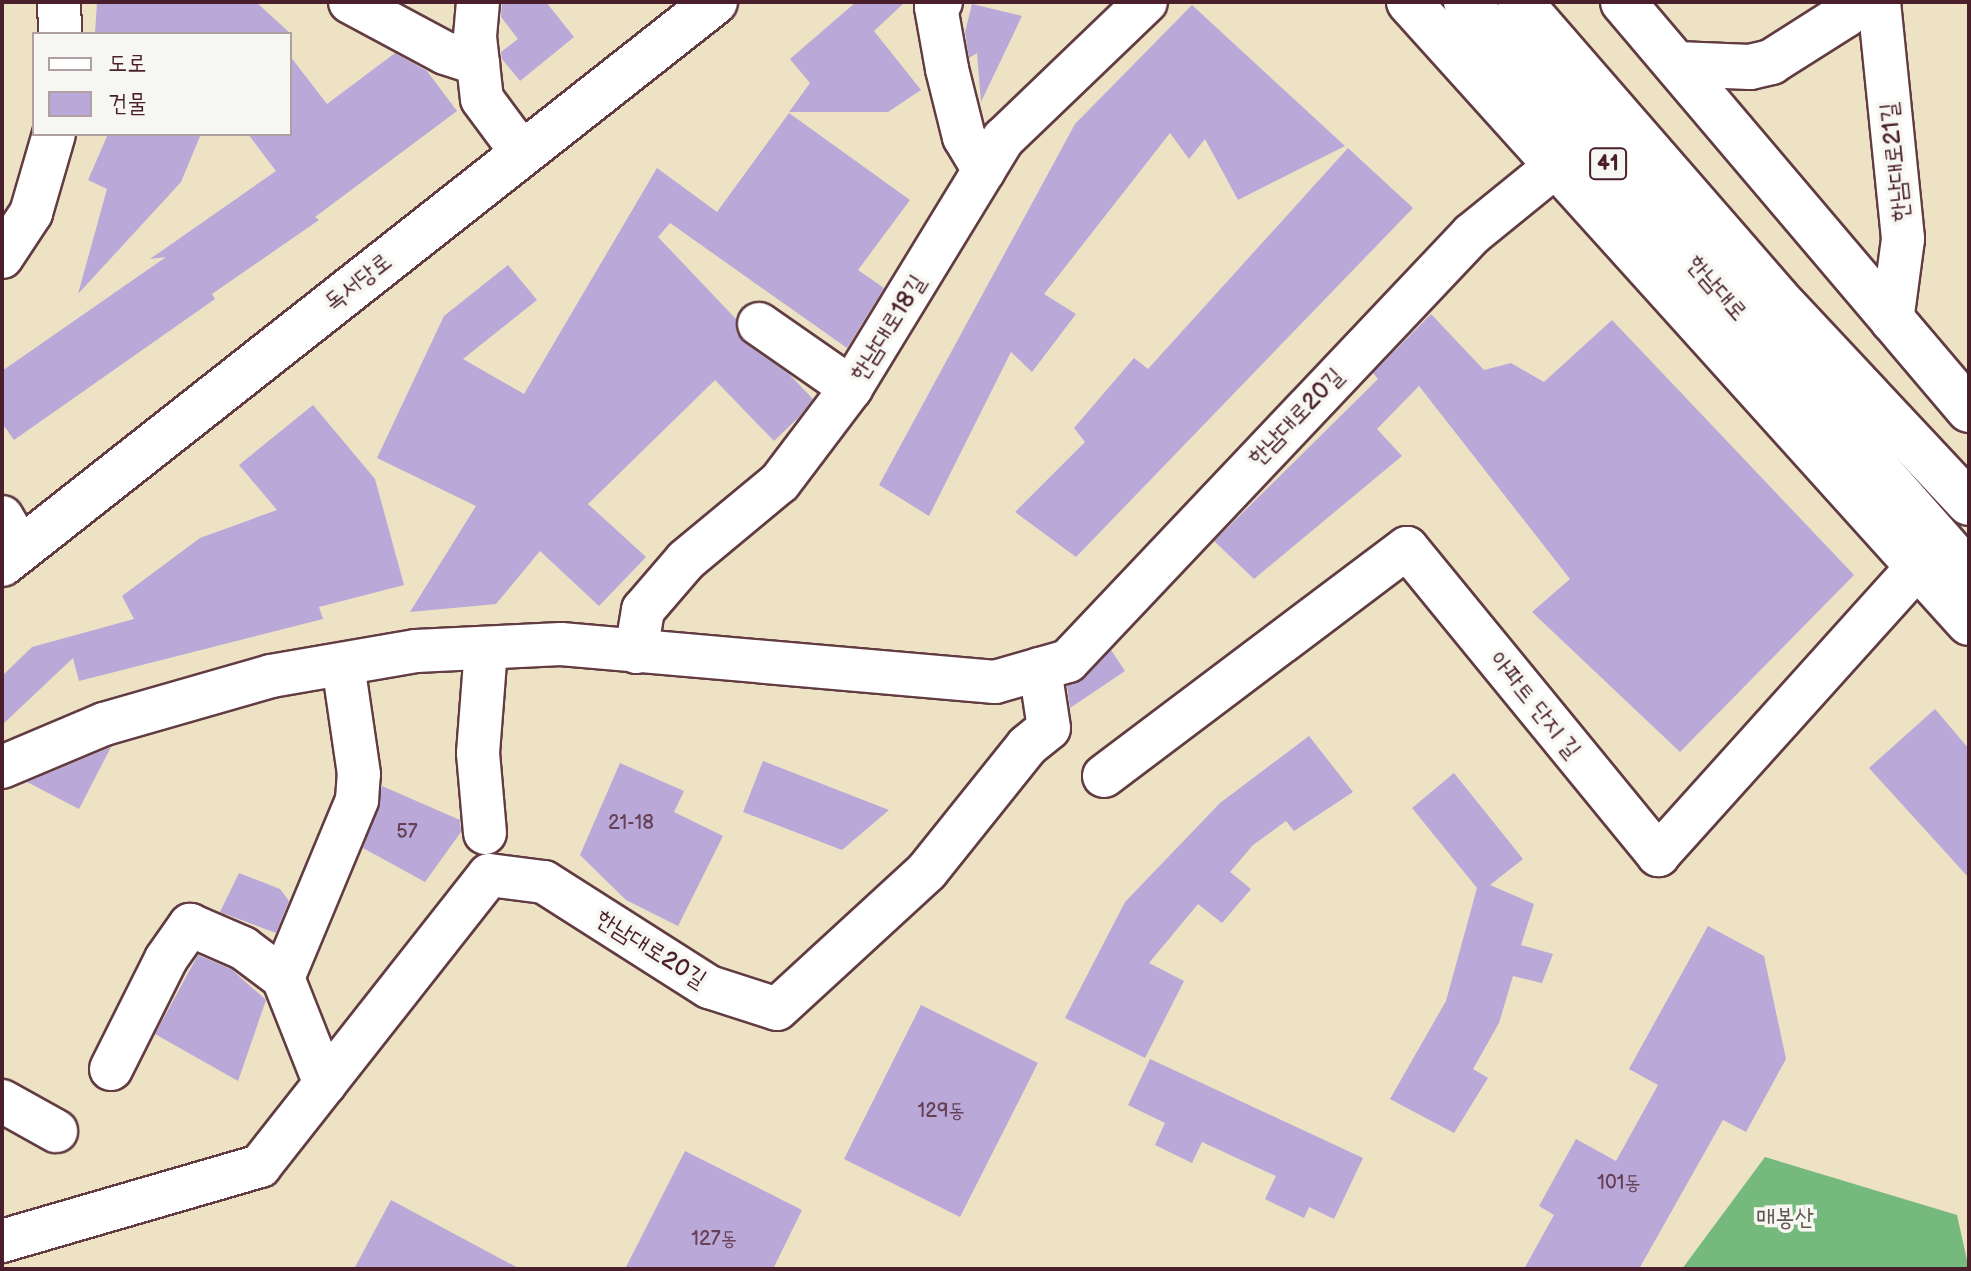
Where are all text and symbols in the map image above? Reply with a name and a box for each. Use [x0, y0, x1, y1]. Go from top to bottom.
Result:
legend [32, 32, 292, 136]
text: 도로 [108, 49, 147, 78]
text: 건물 [108, 89, 147, 118]
street label: 한남대로21길 [1874, 101, 1916, 223]
road number: 41 [1588, 146, 1628, 182]
street label: 독서당로 [319, 247, 397, 317]
street label: 한남대로 [1681, 249, 1753, 327]
street label: 한남대로18길 [844, 270, 932, 386]
street label: 한남대로20길 [1242, 362, 1350, 472]
street label: 아파트 단지 길 [1483, 646, 1587, 764]
house number: 21-18 [608, 811, 654, 835]
house number: 57 [396, 820, 418, 844]
street label: 한남대로20길 [590, 904, 712, 994]
house number: 129동 [917, 1099, 965, 1123]
house number: 101동 [1597, 1171, 1641, 1195]
park label: 매봉산 [1756, 1204, 1814, 1232]
house number: 127동 [691, 1227, 737, 1251]

